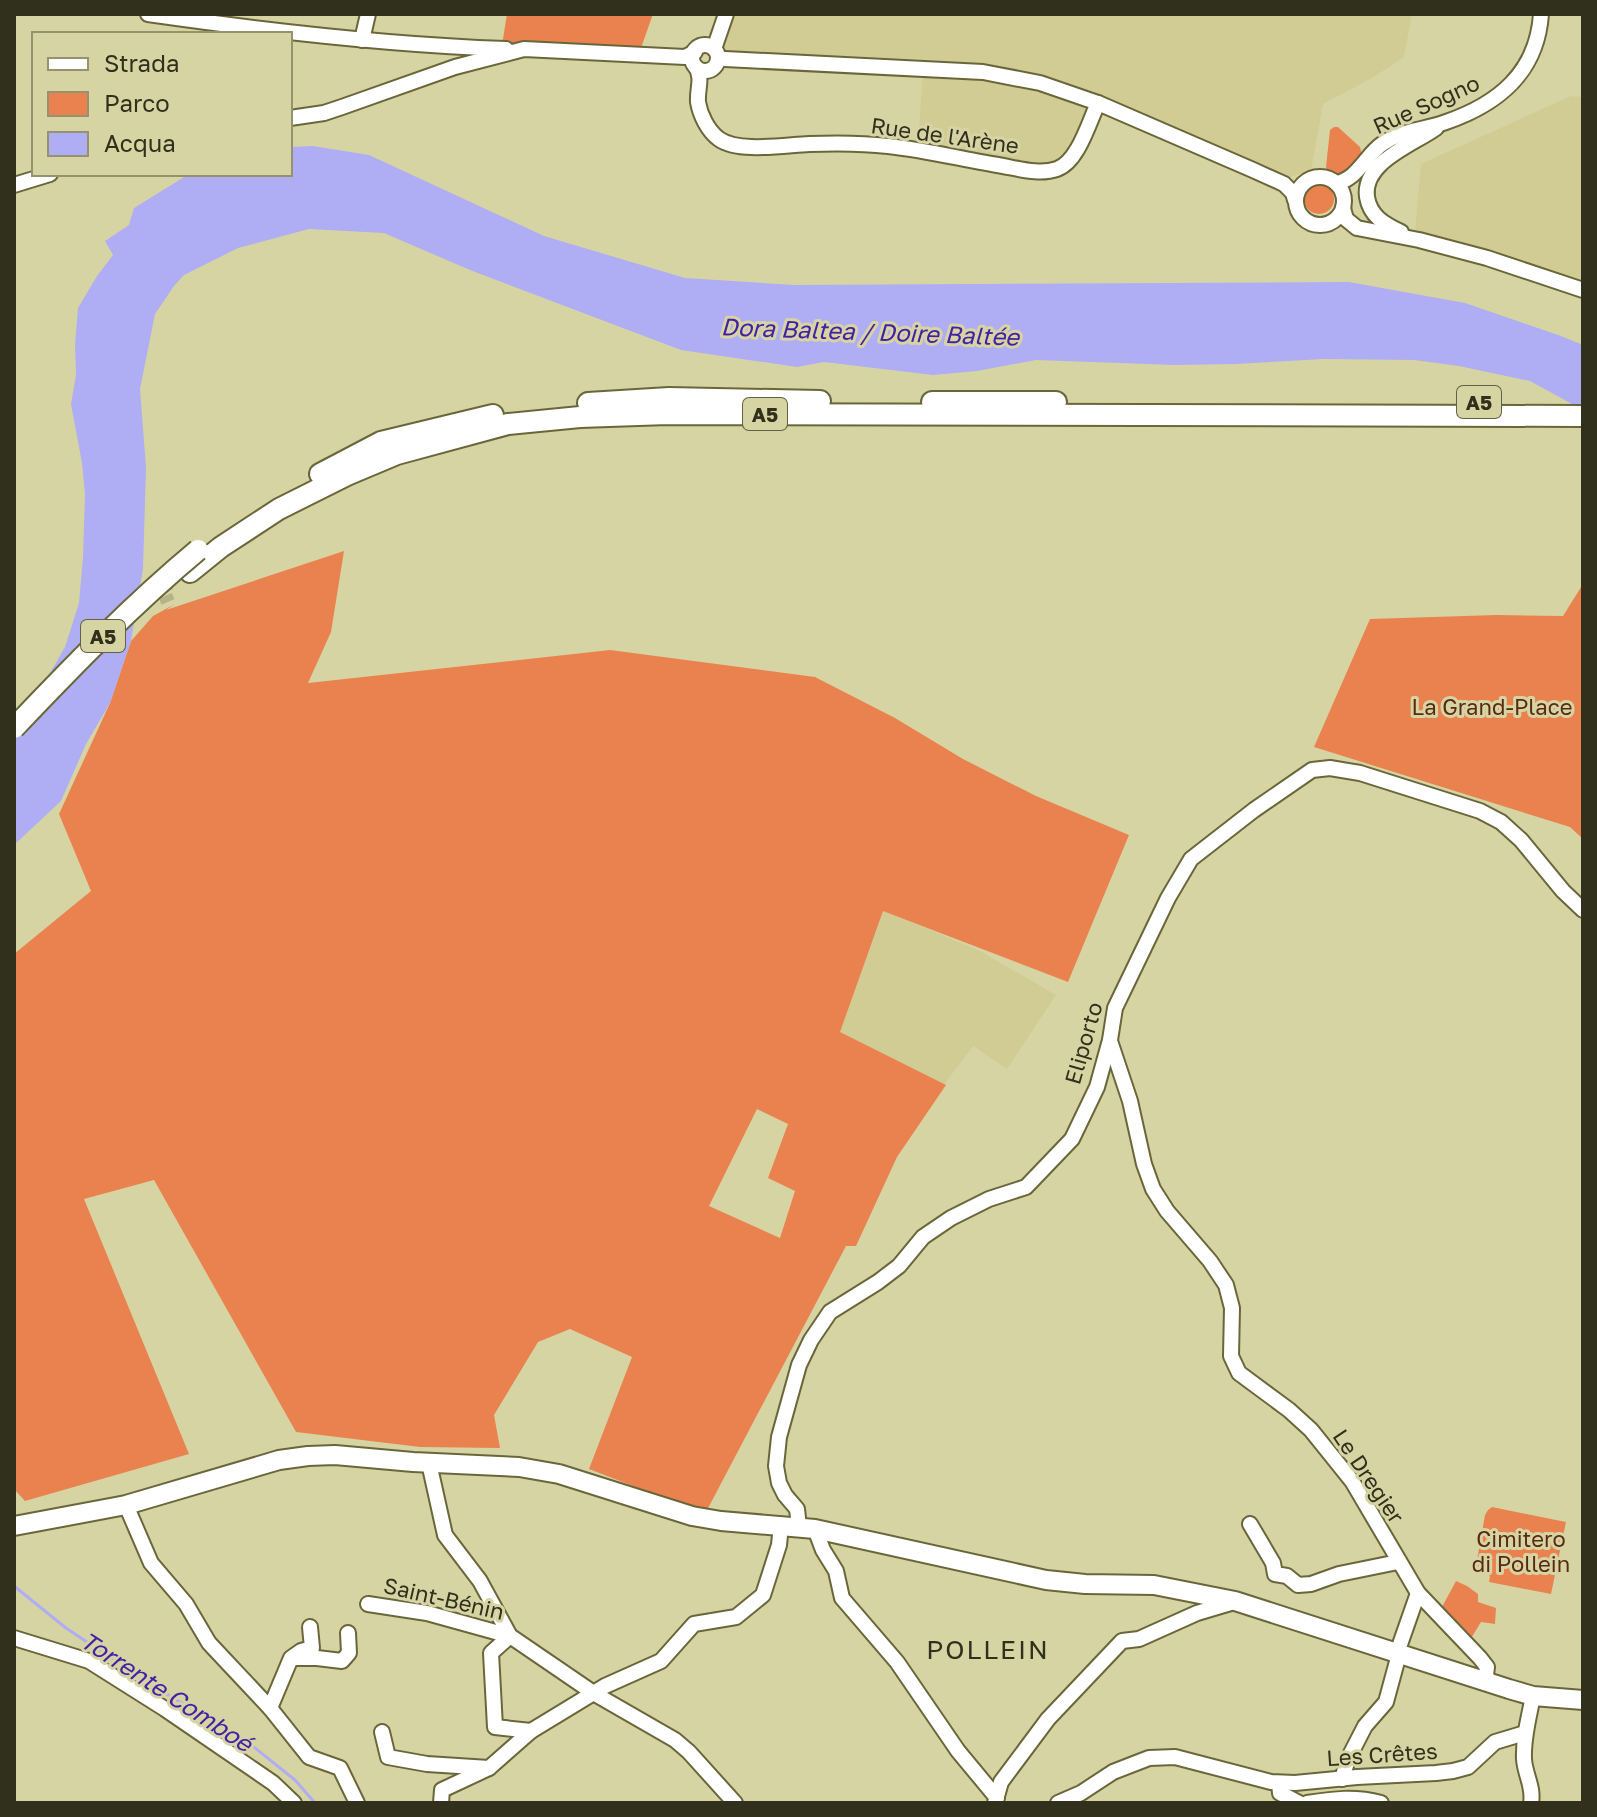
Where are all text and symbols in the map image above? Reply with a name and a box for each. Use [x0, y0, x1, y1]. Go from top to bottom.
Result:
legend [32, 32, 292, 176]
text: Strada [104, 48, 179, 77]
street label: Rue Sogno [1369, 69, 1483, 139]
text: Parco [104, 88, 170, 117]
street label: Rue de l'Arène [869, 111, 1021, 159]
text: Acqua [104, 128, 176, 157]
water label: Dora Baltea / Doire Baltée [720, 311, 1022, 351]
road number: A5 [1457, 386, 1501, 418]
road number: A5 [743, 398, 787, 430]
road number: A5 [81, 620, 125, 652]
park label: La Grand-Place [1411, 693, 1573, 720]
street label: Eliporto [1058, 999, 1108, 1087]
street label: Le Dregier [1328, 1424, 1411, 1529]
park label: Cimitero di Pollein [1472, 1525, 1570, 1577]
street label: Saint-Bénin [381, 1571, 507, 1625]
water label: Torrente Comboé [76, 1625, 260, 1758]
district label: POLLEIN [926, 1634, 1050, 1665]
street label: Les Crêtes [1325, 1737, 1439, 1771]

